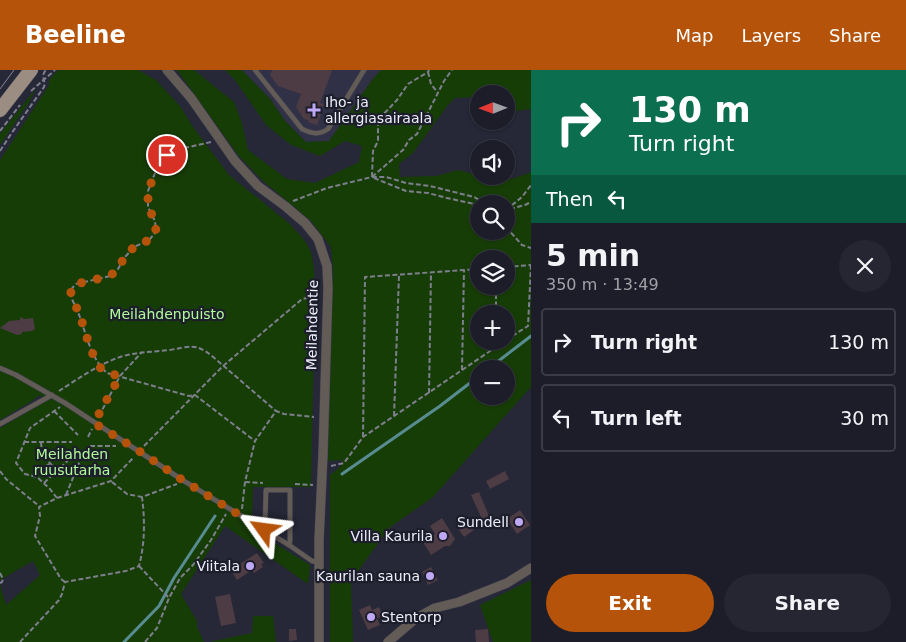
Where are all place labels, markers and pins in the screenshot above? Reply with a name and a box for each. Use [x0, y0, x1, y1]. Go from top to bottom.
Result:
place label: Iho- ja allergiasairaala [325, 94, 432, 126]
marker: Iho- ja allergiasairaala [307, 103, 321, 117]
pin [146, 134, 188, 176]
place label: Sundell [457, 514, 509, 530]
marker: Sundell [513, 516, 525, 528]
place label: Villa Kaurila [351, 528, 433, 544]
marker: Villa Kaurila [437, 530, 449, 542]
place label: Viitala [196, 558, 240, 574]
marker: Viitala [244, 560, 256, 572]
place label: Kaurilan sauna [316, 568, 420, 584]
marker: Kaurilan sauna [424, 570, 436, 582]
place label: Stentorp [381, 609, 442, 625]
marker: Stentorp [365, 611, 377, 623]

